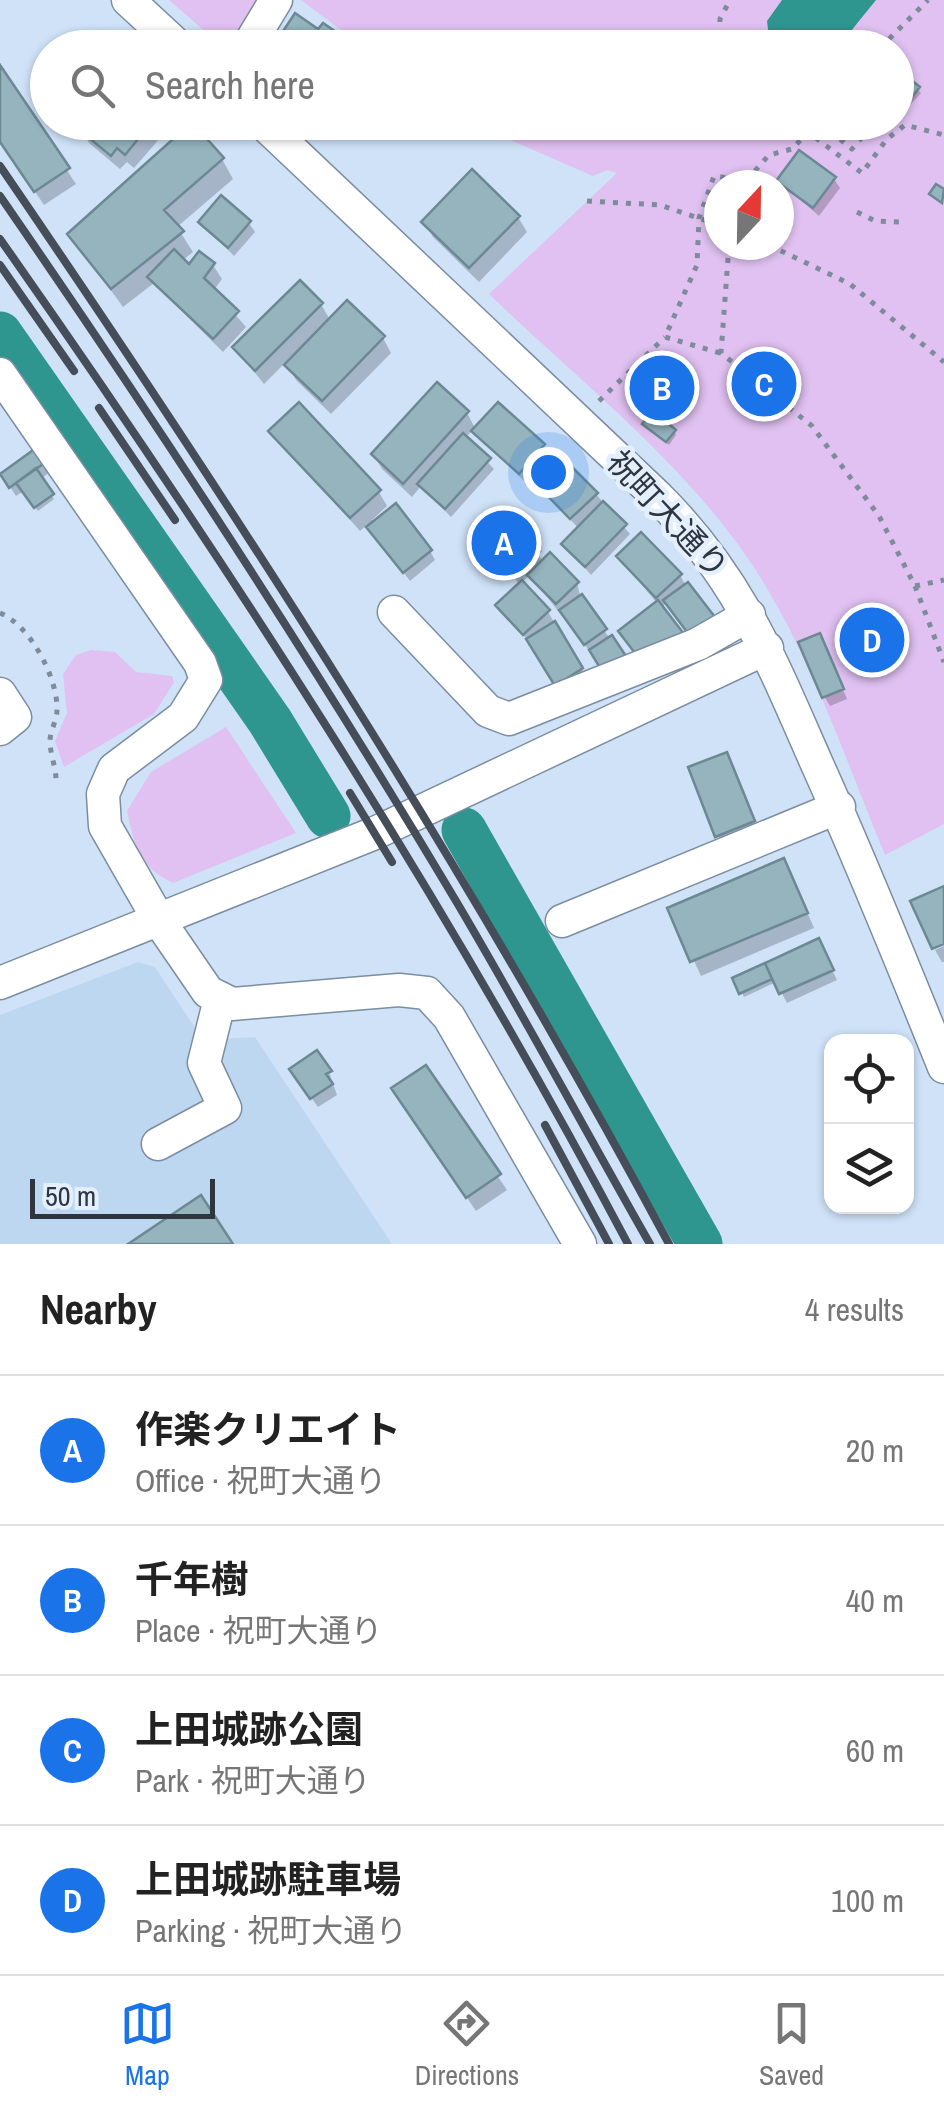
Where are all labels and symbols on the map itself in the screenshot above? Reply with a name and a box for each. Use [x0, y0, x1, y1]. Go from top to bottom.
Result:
north arrow [704, 170, 794, 260]
pin: C [732, 346, 796, 422]
pin: B [630, 350, 694, 426]
street label: 祝町大通り [598, 441, 738, 587]
your location [523, 447, 574, 498]
pin: A [472, 506, 536, 580]
pin: D [840, 602, 904, 678]
scale bar [30, 1174, 215, 1218]

